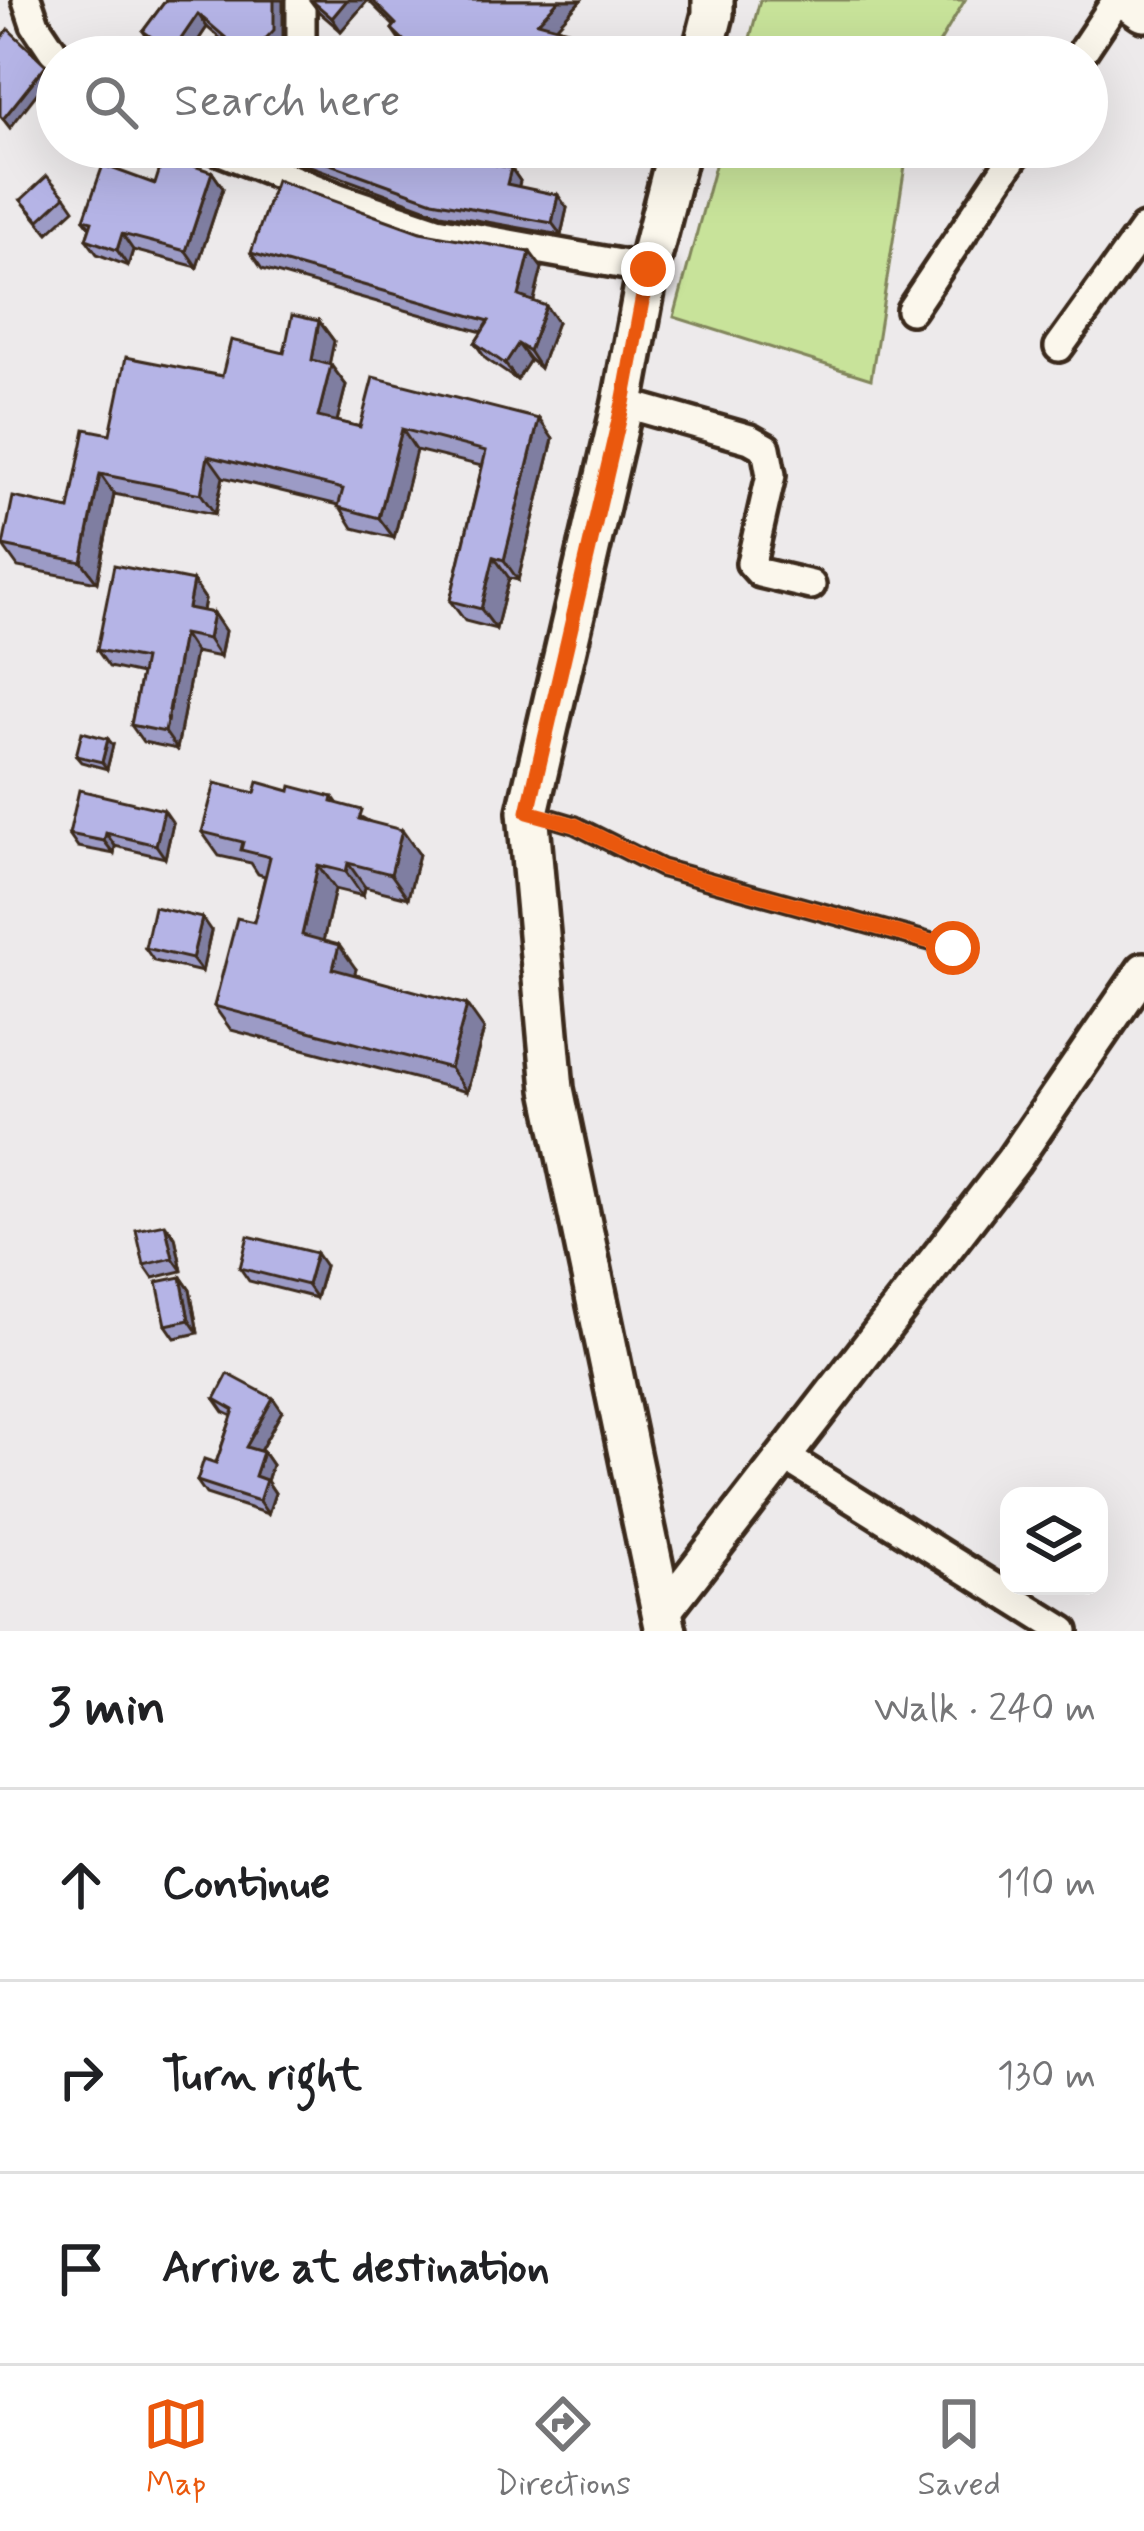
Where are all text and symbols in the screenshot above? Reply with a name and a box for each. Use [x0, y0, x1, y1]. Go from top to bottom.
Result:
search box [36, 36, 1108, 168]
icon: search [78, 69, 144, 135]
text: Search here [174, 73, 401, 132]
route end [621, 242, 675, 296]
route start [926, 921, 980, 975]
map controls [1000, 1487, 1108, 1595]
button: layers [1000, 1487, 1108, 1595]
text: 3 min [48, 1676, 166, 1742]
text: Walk · 240 m [874, 1684, 1096, 1735]
icon: ahead [48, 1852, 114, 1918]
text: Continue [162, 1855, 330, 1914]
text: 110 m [997, 1859, 1096, 1910]
icon: right [48, 2044, 114, 2110]
text: Turn right [162, 2047, 362, 2106]
text: 130 m [997, 2051, 1096, 2102]
icon: arrive [48, 2236, 114, 2302]
text: Arrive at destination [162, 2239, 550, 2298]
tab: Map [143, 2391, 209, 2507]
tab: Directions [495, 2391, 631, 2507]
tab: Saved [917, 2391, 1001, 2507]

